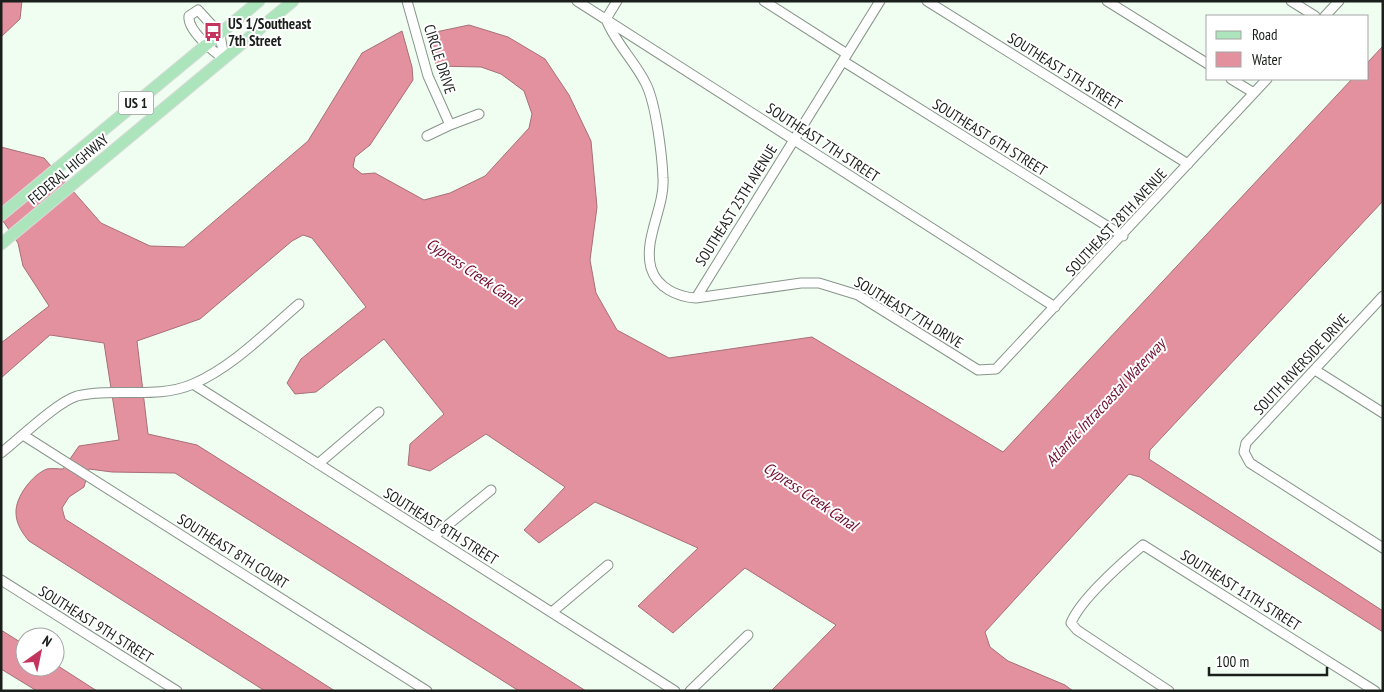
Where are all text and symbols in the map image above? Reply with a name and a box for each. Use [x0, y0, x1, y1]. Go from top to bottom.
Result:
place label: US 1/Southeast 7th Street [228, 14, 312, 50]
legend [1206, 15, 1369, 80]
bus stop icon: US 1/Southeast 7th Street [202, 21, 224, 43]
street label: CIRCLE DRIVE [420, 22, 460, 96]
text: Road [1252, 25, 1278, 44]
street label: SOUTHEAST 5TH STREET [1004, 28, 1126, 114]
text: Water [1252, 50, 1283, 69]
road number: US 1 [118, 92, 154, 115]
street label: SOUTHEAST 6TH STREET [929, 94, 1051, 180]
street label: SOUTHEAST 7TH STREET [763, 98, 883, 186]
street label: FEDERAL HIGHWAY [24, 130, 112, 208]
street label: SOUTHEAST 25TH AVENUE [691, 141, 781, 269]
street label: SOUTHEAST 28TH AVENUE [1061, 164, 1171, 280]
water label: Cypress Creek Canal [423, 233, 526, 312]
street label: SOUTHEAST 7TH DRIVE [851, 272, 967, 352]
street label: SOUTH RIVERSIDE DRIVE [1249, 310, 1353, 418]
water label: Atlantic Intracoastal Waterway [1041, 333, 1171, 470]
water label: Cypress Creek Canal [760, 457, 863, 536]
street label: SOUTHEAST 8TH STREET [380, 483, 502, 569]
street label: SOUTHEAST 8TH COURT [174, 509, 292, 593]
street label: SOUTHEAST 11TH STREET [1177, 545, 1305, 635]
street label: SOUTHEAST 9TH STREET [35, 581, 157, 667]
north arrow [15, 627, 65, 677]
text: N [39, 631, 55, 651]
scale bar [1209, 644, 1326, 676]
text: 100 m [1216, 652, 1249, 671]

